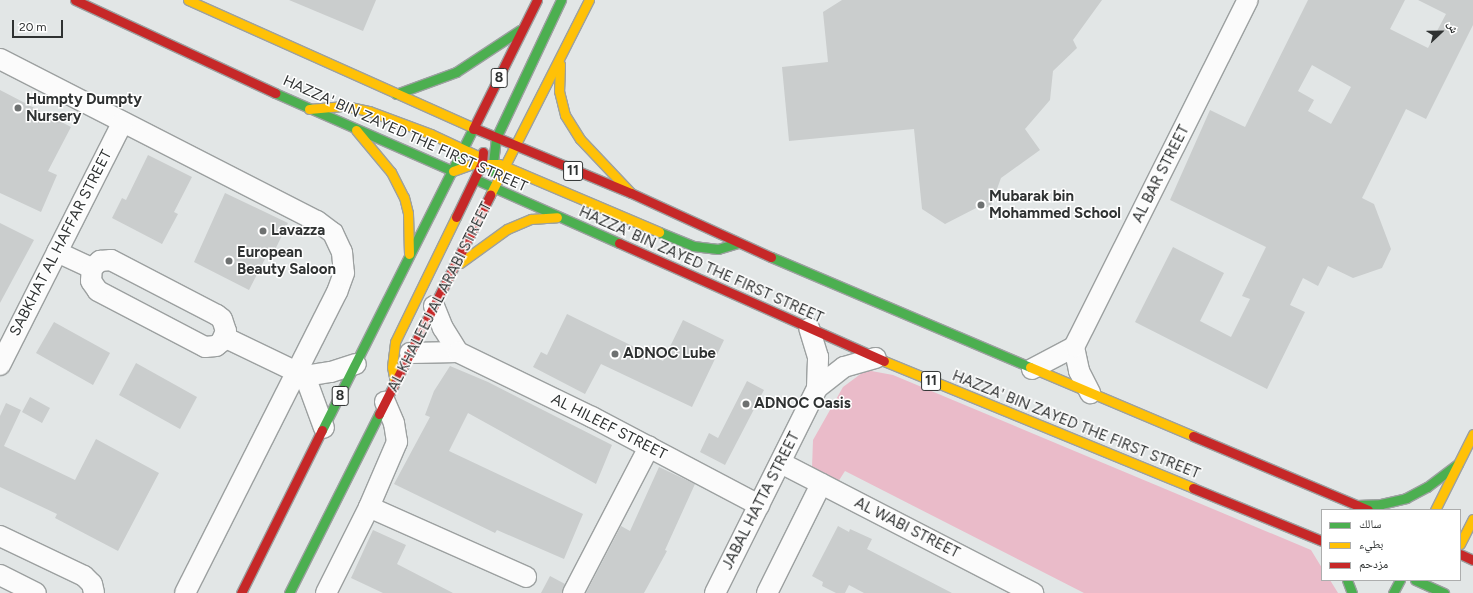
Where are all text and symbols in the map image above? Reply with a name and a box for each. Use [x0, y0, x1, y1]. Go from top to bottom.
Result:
scale bar [14, 12, 65, 38]
north arrow [1421, 12, 1461, 52]
text: ش [1444, 19, 1461, 35]
text: 20 m [19, 20, 47, 34]
road number: 8 [490, 66, 508, 90]
street label: HAZZA' BIN ZAYED THE FIRST STREET [280, 72, 530, 196]
place label: Humpty Dumpty Nursery [26, 90, 142, 125]
marker: Humpty Dumpty Nursery [13, 103, 23, 113]
street label: AL BAR STREET [1129, 122, 1193, 226]
street label: SABKHAT AL HAFFAR STREET [6, 147, 116, 339]
road number: 11 [563, 159, 583, 183]
place label: Mubarak bin Mohammed School [989, 187, 1121, 222]
street label: AL KHALEEJ AL ARABI STREET [384, 199, 496, 395]
marker: Mubarak bin Mohammed School [976, 200, 986, 210]
street label: HAZZA' BIN ZAYED THE FIRST STREET [576, 203, 826, 327]
place label: Lavazza [271, 222, 325, 240]
marker: Lavazza [258, 226, 268, 236]
place label: European Beauty Saloon [237, 243, 336, 278]
marker: European Beauty Saloon [224, 256, 234, 266]
place label: ADNOC Lube [623, 345, 716, 363]
marker: ADNOC Lube [610, 349, 620, 359]
street label: HAZZA' BIN ZAYED THE FIRST STREET [950, 367, 1202, 483]
road number: 11 [921, 369, 941, 393]
road number: 8 [331, 384, 349, 408]
street label: AL HILEEF STREET [548, 390, 670, 464]
place label: ADNOC Oasis [754, 395, 851, 413]
marker: ADNOC Oasis [741, 399, 751, 409]
street label: JABAL HATTA STREET [718, 429, 804, 573]
street label: AL WABI STREET [851, 494, 963, 562]
legend [1321, 509, 1461, 581]
text: سالك [1359, 517, 1381, 531]
text: بطيء [1359, 537, 1383, 551]
text: مزدحم [1359, 557, 1388, 571]

